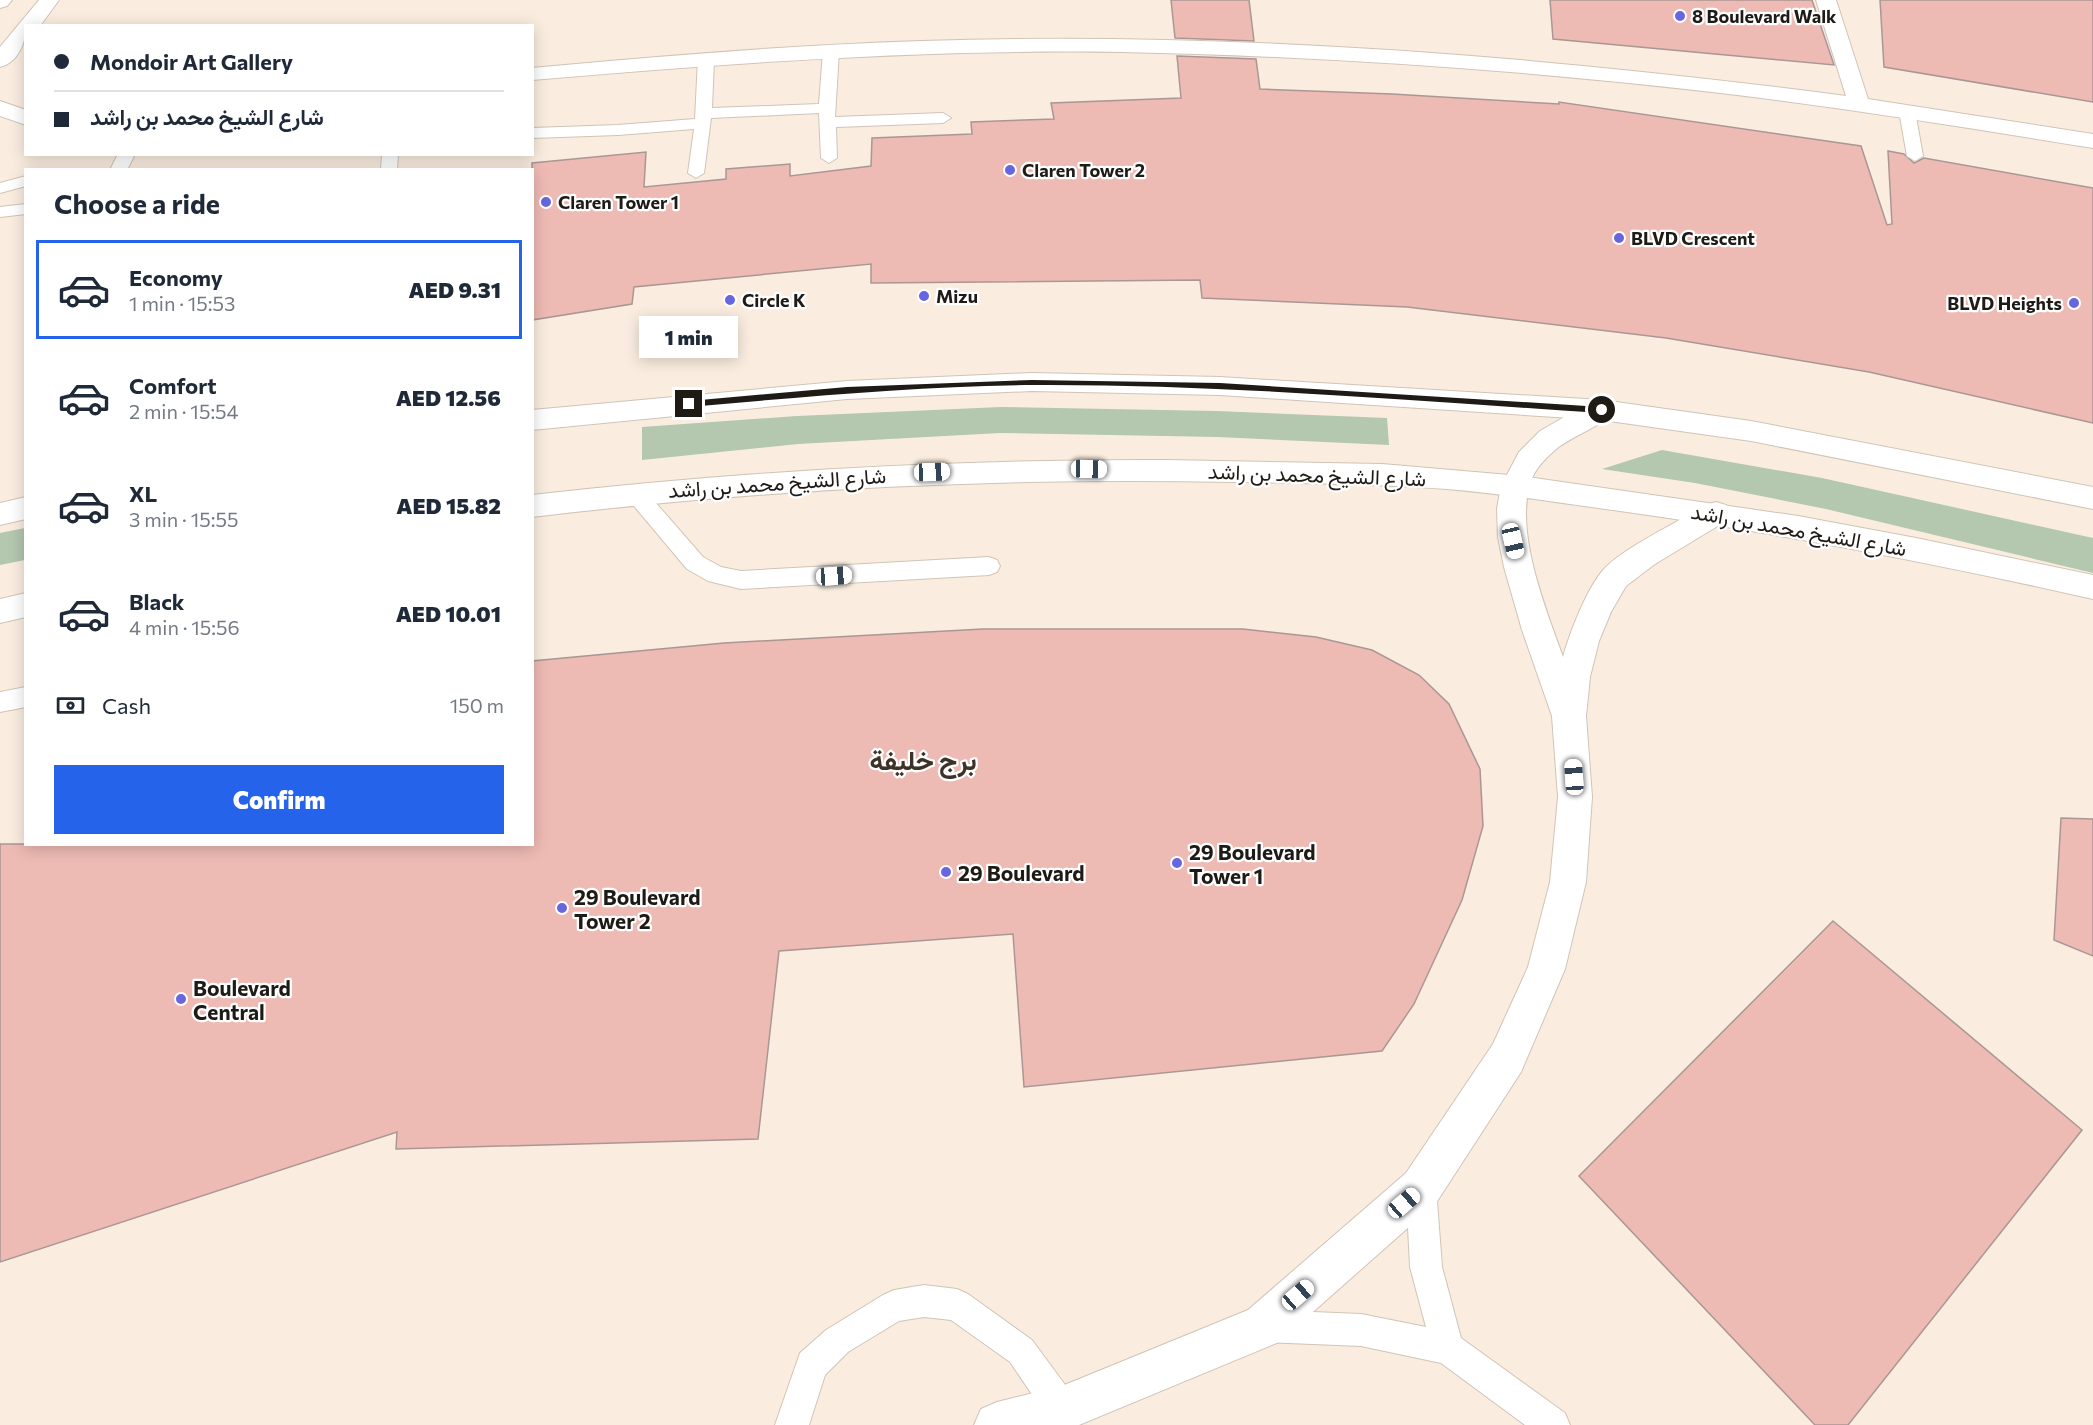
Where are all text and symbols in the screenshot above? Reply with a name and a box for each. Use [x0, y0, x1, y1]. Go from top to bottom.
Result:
place label: 8 Boulevard Walk [1692, 5, 1837, 27]
marker: 8 Boulevard Walk [1673, 9, 1687, 23]
text: Mondoir Art Gallery [90, 48, 293, 75]
text: شارع الشيخ محمد بن راشد [90, 103, 324, 130]
place label: Claren Tower 2 [1022, 159, 1145, 181]
marker: Claren Tower 2 [1003, 163, 1017, 177]
text: Choose a ride [54, 187, 220, 220]
place label: Claren Tower 1 [558, 191, 679, 213]
marker: Claren Tower 1 [539, 195, 553, 209]
place label: BLVD Crescent [1631, 227, 1755, 249]
marker: BLVD Crescent [1612, 231, 1626, 245]
icon: car [57, 263, 111, 317]
text: Economy [129, 264, 223, 291]
text: AED 9.31 [409, 276, 501, 303]
place label: Mizu [936, 285, 978, 307]
place label: Circle K [742, 289, 806, 311]
marker: Mizu [917, 289, 931, 303]
text: 1 min · 15:53 [129, 291, 235, 315]
place label: BLVD Heights [1947, 292, 2062, 314]
marker: Circle K [723, 293, 737, 307]
marker: BLVD Heights [2067, 296, 2081, 310]
callout: 1 min [640, 317, 738, 359]
text: 1 min [664, 325, 713, 349]
icon: car [57, 371, 111, 425]
text: Comfort [129, 372, 217, 399]
text: AED 12.56 [396, 384, 501, 411]
route end [675, 390, 702, 417]
route start [1588, 396, 1615, 423]
text: 2 min · 15:54 [129, 399, 239, 423]
street label: شارع الشيخ محمد بن راشد [1207, 458, 1427, 493]
car [1071, 460, 1107, 478]
street label: شارع الشيخ محمد بن راشد [667, 462, 887, 505]
car [914, 462, 950, 482]
icon: car [57, 479, 111, 533]
text: XL [129, 480, 157, 507]
text: AED 15.82 [396, 492, 501, 519]
street label: شارع الشيخ محمد بن راشد [1689, 498, 1909, 563]
text: 3 min · 15:55 [129, 507, 238, 531]
car [1500, 521, 1526, 561]
car [815, 566, 853, 586]
icon: car [57, 587, 111, 641]
text: Black [129, 588, 184, 615]
text: AED 10.01 [396, 600, 501, 627]
text: 4 min · 15:56 [129, 615, 240, 639]
icon: cash [54, 689, 87, 722]
text: Cash [102, 692, 151, 719]
text: 150 m [450, 693, 504, 717]
district label: برج خليفة [869, 743, 977, 779]
car [1564, 758, 1584, 796]
button: Confirm [54, 765, 504, 834]
place label: 29 Boulevard Tower 1 [1189, 839, 1316, 888]
marker: 29 Boulevard Tower 1 [1170, 856, 1184, 870]
place label: 29 Boulevard [958, 860, 1085, 885]
marker: 29 Boulevard [939, 865, 953, 879]
place label: 29 Boulevard Tower 2 [574, 884, 701, 933]
marker: 29 Boulevard Tower 2 [555, 901, 569, 915]
place label: Boulevard Central [193, 975, 291, 1024]
marker: Boulevard Central [174, 992, 188, 1006]
car [1385, 1184, 1423, 1222]
car [1279, 1276, 1317, 1314]

